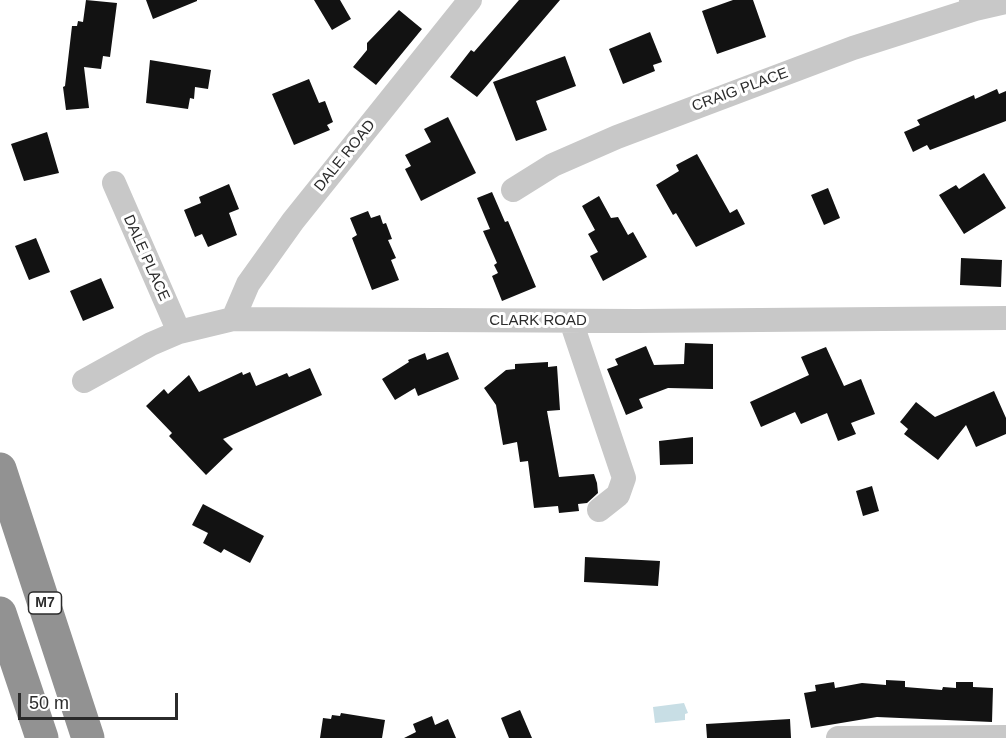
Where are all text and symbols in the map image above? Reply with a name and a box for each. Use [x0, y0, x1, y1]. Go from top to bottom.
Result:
street label: CRAIG PLACE [690, 64, 790, 116]
street label: DALE ROAD [311, 117, 379, 195]
street label: DALE PLACE [119, 212, 173, 304]
street label: CLARK ROAD [489, 312, 587, 330]
road number: M7 [28, 592, 62, 614]
scale bar [21, 681, 182, 719]
text: 50 m [29, 693, 69, 713]

